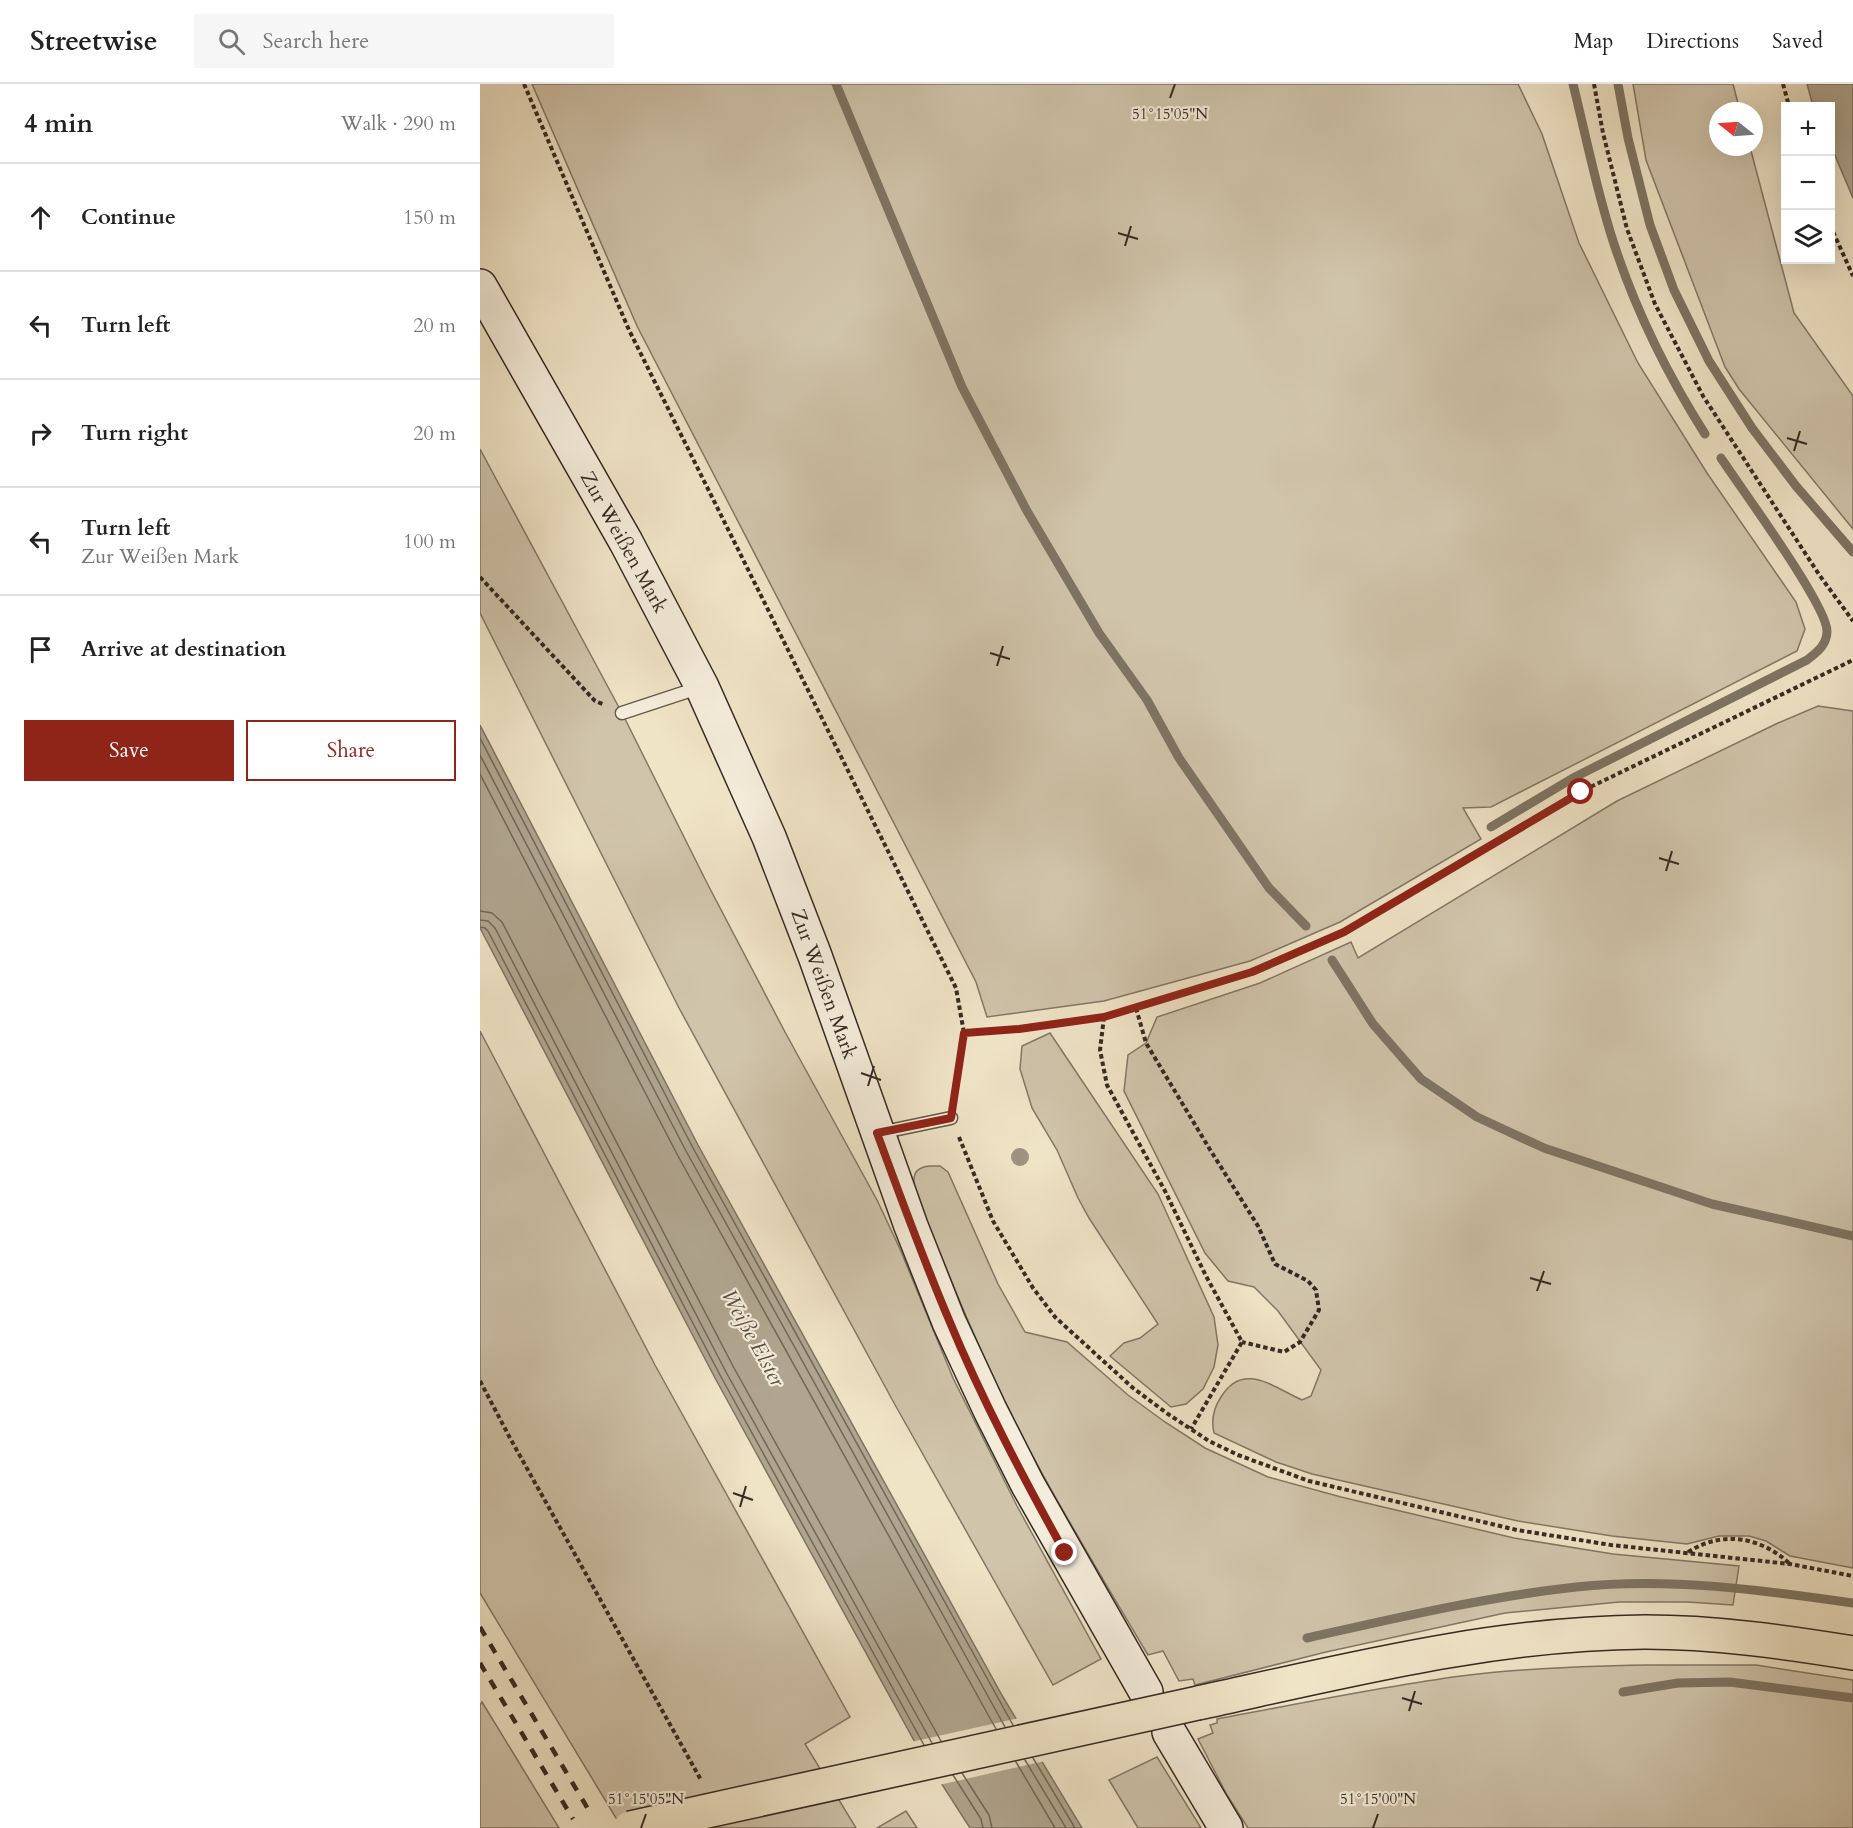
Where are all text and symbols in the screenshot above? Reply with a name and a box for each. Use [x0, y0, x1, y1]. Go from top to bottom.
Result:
search box [194, 14, 614, 68]
text: Streetwise [30, 22, 158, 60]
icon: search [215, 25, 248, 58]
text: Search here [263, 26, 369, 56]
text: Map [1573, 27, 1613, 56]
text: Directions [1646, 27, 1739, 56]
text: Saved [1772, 27, 1823, 56]
north arrow [1709, 102, 1763, 156]
map controls [1781, 102, 1835, 264]
button: + [1781, 102, 1835, 156]
text: 51°15'05"N [1132, 104, 1208, 124]
text: 4 min [24, 106, 93, 141]
text: Walk · 290 m [341, 110, 456, 137]
button: − [1781, 156, 1835, 210]
icon: ahead [24, 201, 57, 234]
text: Continue [81, 202, 176, 232]
text: 150 m [403, 204, 456, 231]
button: layers [1781, 210, 1835, 264]
icon: left [24, 309, 57, 342]
text: Turn left [81, 310, 170, 340]
text: 20 m [413, 312, 456, 339]
icon: right [24, 417, 57, 450]
text: Turn right [81, 418, 188, 448]
text: 20 m [413, 420, 456, 447]
street label: Zur Weißen Mark [574, 466, 674, 618]
text: Turn left [81, 513, 170, 543]
icon: left [24, 525, 57, 558]
text: 100 m [403, 528, 456, 555]
text: Zur Weißen Mark [81, 543, 239, 570]
icon: arrive [24, 633, 57, 666]
text: Arrive at destination [81, 634, 286, 664]
button: Save [24, 720, 234, 781]
button: Share [246, 720, 456, 781]
route start [1567, 778, 1593, 804]
street label: Zur Weißen Mark [784, 905, 864, 1063]
water label: Weiße Elster [714, 1284, 792, 1393]
route end [1051, 1539, 1077, 1565]
text: 51°15'05"N [608, 1789, 684, 1809]
text: 51°15'00"N [1340, 1789, 1416, 1809]

